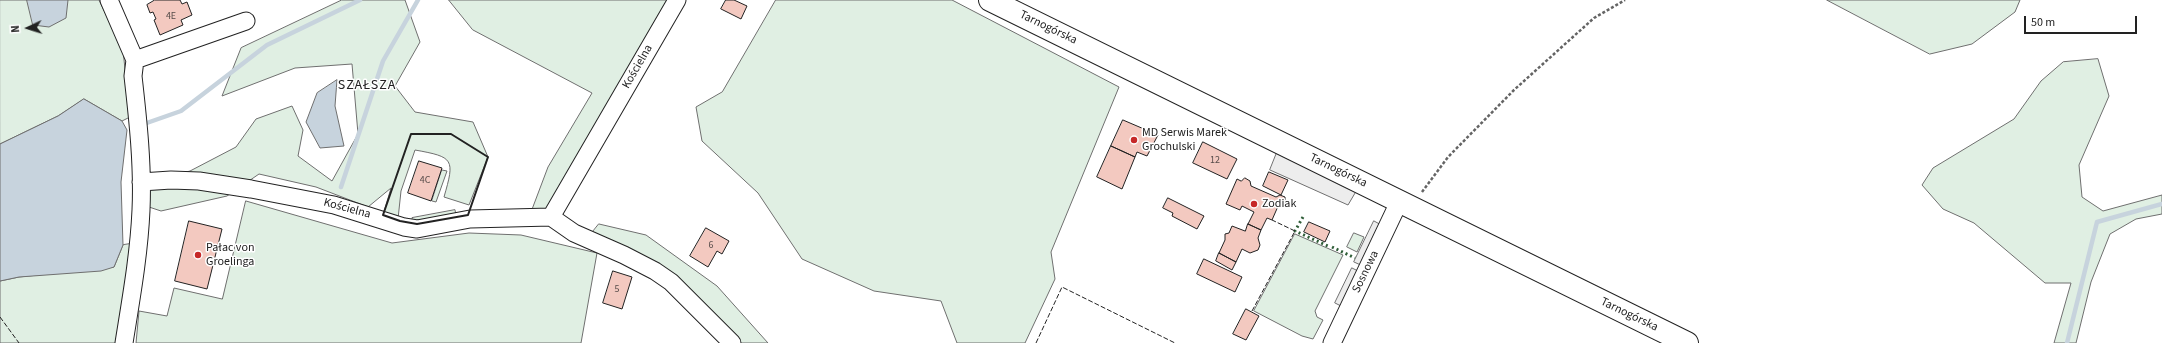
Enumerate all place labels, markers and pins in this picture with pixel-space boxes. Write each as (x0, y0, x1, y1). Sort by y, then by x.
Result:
place label: MD Serwis Marek Grochulski (1142, 126, 1227, 154)
marker: MD Serwis Marek Grochulski (1129, 135, 1139, 145)
place label: Zodiak (1262, 197, 1296, 211)
marker: Zodiak (1249, 199, 1259, 209)
place label: Pałac von Groelinga (206, 241, 254, 269)
marker: Pałac von Groelinga (193, 250, 203, 260)

